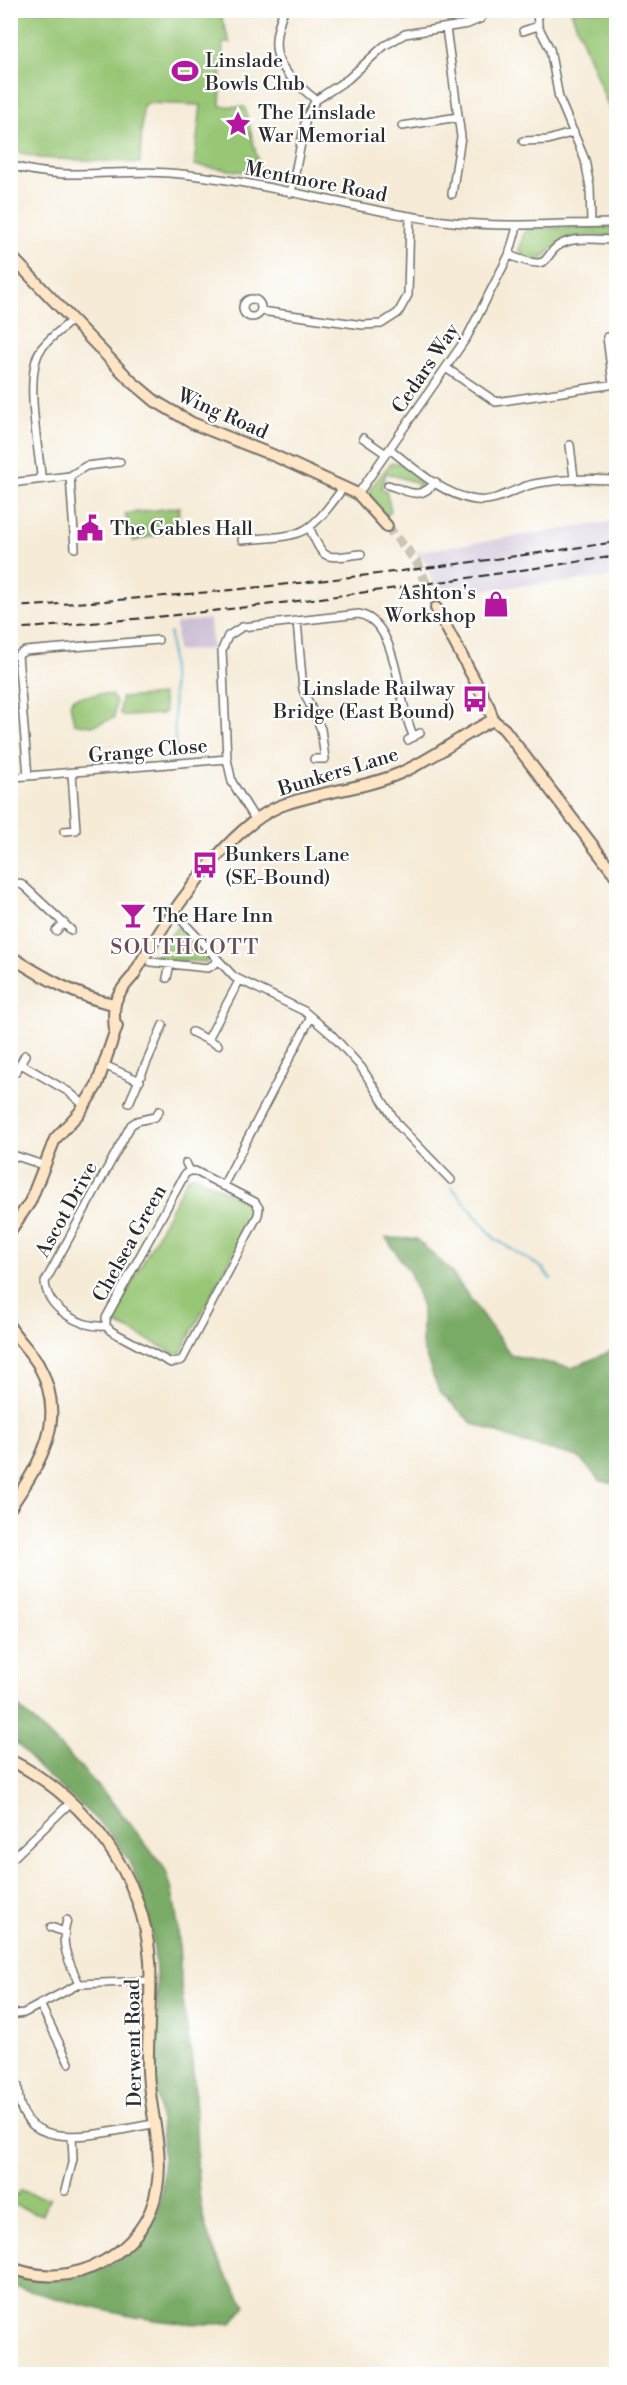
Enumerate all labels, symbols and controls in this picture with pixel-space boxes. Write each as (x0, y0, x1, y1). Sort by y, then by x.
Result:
place label: Linslade Bowls Club (204, 49, 305, 97)
sports icon: Linslade Bowls Club (170, 56, 200, 86)
place label: The Linslade War Memorial (257, 101, 386, 149)
place icon: The Linslade War Memorial (223, 109, 253, 139)
street label: Mentmore Road (242, 156, 390, 209)
street label: Cedars Way (387, 319, 466, 419)
street label: Wing Road (172, 383, 272, 446)
public building icon: The Gables Hall (75, 513, 105, 543)
place label: The Gables Hall (110, 517, 253, 542)
place label: Ashton's Workshop (384, 581, 476, 629)
shop icon: Ashton's Workshop (481, 589, 511, 619)
place label: Linslade Railway Bridge (East Bound) (272, 677, 455, 725)
bus stop icon: Linslade Railway Bridge (East Bound) (460, 684, 490, 714)
street label: Grange Close (88, 734, 209, 769)
street label: Bunkers Lane (274, 742, 402, 803)
place label: Bunkers Lane (SE-Bound) (224, 843, 350, 891)
bus stop icon: Bunkers Lane (SE-Bound) (190, 850, 220, 880)
bar icon: The Hare Inn (118, 900, 148, 930)
place label: The Hare Inn (153, 904, 273, 929)
district label: SOUTHCOTT (110, 935, 260, 961)
street label: Ascot Drive (30, 1157, 104, 1263)
street label: Chelsea Green (88, 1181, 173, 1307)
street label: Derwent Road (121, 1978, 148, 2107)

